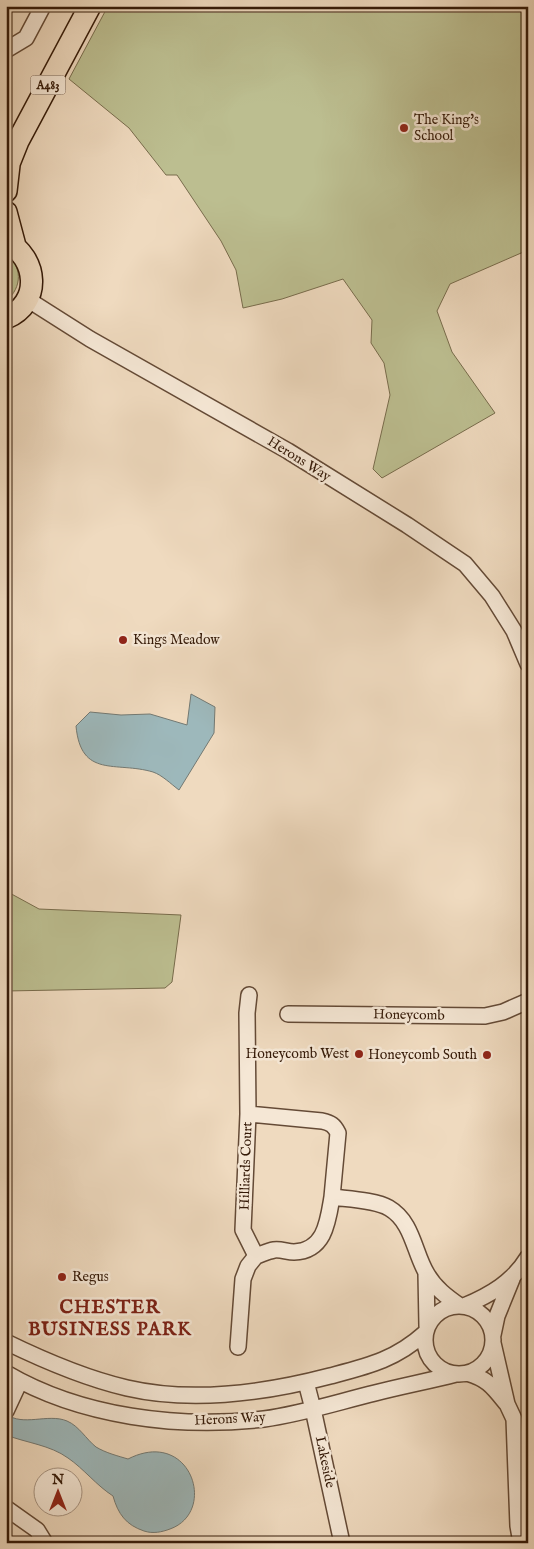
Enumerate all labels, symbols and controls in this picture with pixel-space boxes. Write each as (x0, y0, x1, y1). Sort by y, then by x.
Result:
road number: A483 (30, 76, 66, 94)
place label: The King's School (414, 111, 479, 145)
marker: The King's School (398, 122, 410, 134)
street label: Herons Way (264, 432, 334, 486)
place label: Kings Meadow (133, 631, 220, 649)
marker: Kings Meadow (117, 634, 129, 646)
street label: Honeycomb (373, 1005, 445, 1025)
place label: Honeycomb West (245, 1045, 349, 1063)
place label: Honeycomb South (368, 1046, 478, 1064)
marker: Honeycomb West (353, 1048, 365, 1060)
marker: Honeycomb South (481, 1049, 493, 1061)
street label: Hilliards Court (235, 1121, 257, 1211)
place label: Regus (72, 1268, 109, 1286)
marker: Regus (56, 1271, 68, 1283)
district label: CHESTER BUSINESS PARK (28, 1296, 192, 1342)
street label: Herons Way (194, 1408, 266, 1430)
street label: Lakeside (311, 1435, 339, 1490)
north arrow (32, 1466, 82, 1516)
text: N (51, 1471, 64, 1489)

